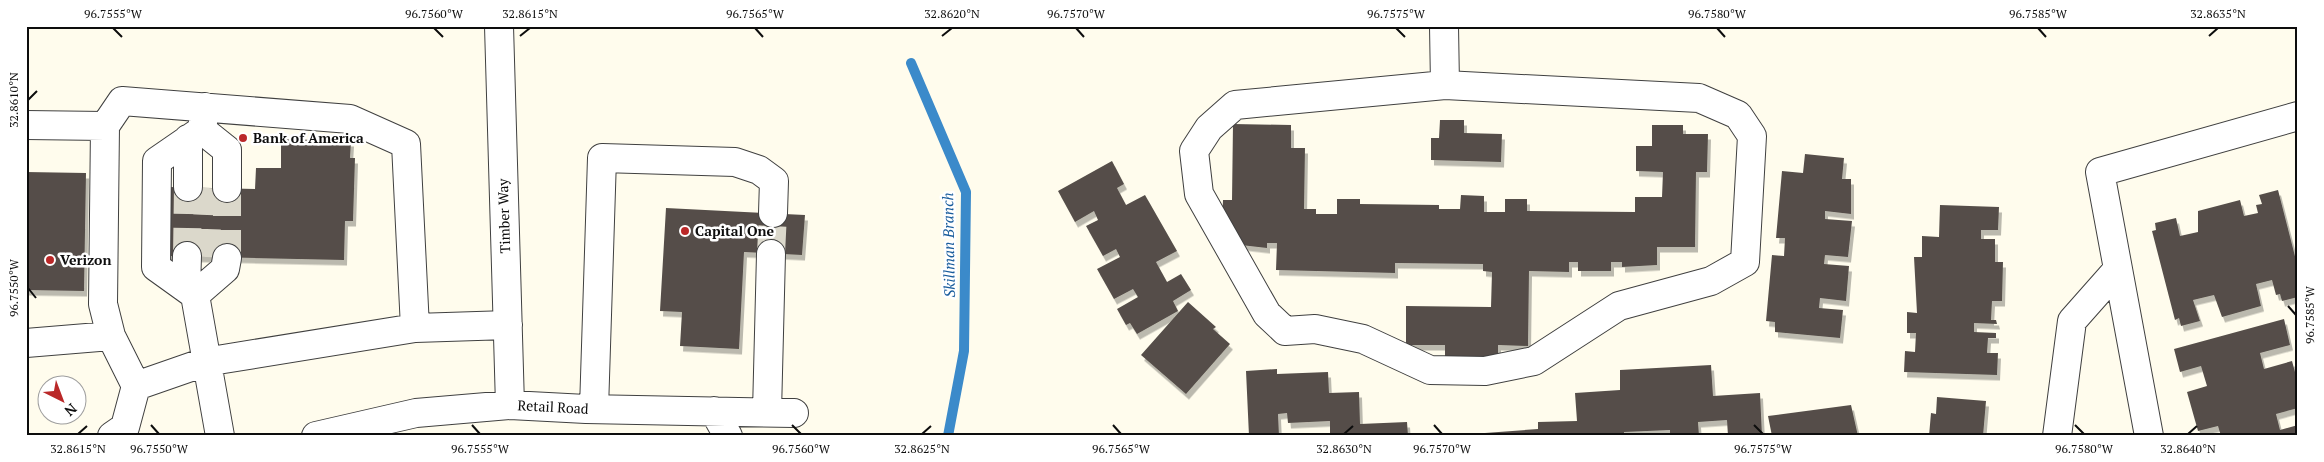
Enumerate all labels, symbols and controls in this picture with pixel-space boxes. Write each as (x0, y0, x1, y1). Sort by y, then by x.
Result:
text: 96.7555°W (84, 6, 143, 21)
text: 96.7560°W (405, 6, 464, 21)
text: 32.8615°N (502, 6, 558, 21)
text: 96.7565°W (726, 6, 785, 21)
text: 32.8620°N (924, 6, 980, 21)
text: 96.7570°W (1047, 6, 1106, 21)
text: 96.7575°W (1367, 6, 1426, 21)
text: 96.7580°W (1688, 6, 1747, 21)
text: 96.7585°W (2009, 6, 2068, 21)
text: 32.8635°N (2190, 6, 2246, 21)
text: 32.8610°N (6, 72, 21, 128)
place label: Bank of America (253, 128, 364, 147)
marker: Bank of America (237, 132, 249, 144)
street label: Timber Way (493, 177, 514, 254)
water label: Skillman Branch (937, 192, 959, 298)
place label: Capital One (695, 221, 774, 240)
marker: Capital One (679, 225, 691, 237)
place label: Verizon (60, 250, 111, 269)
marker: Verizon (44, 254, 56, 266)
text: 96.7550°W (6, 258, 21, 317)
text: 96.7585°W (2302, 285, 2317, 344)
north arrow (38, 374, 88, 424)
street label: Retail Road (517, 395, 589, 418)
text: N (60, 399, 81, 421)
text: 32.8615°N (50, 441, 106, 456)
text: 96.7550°W (130, 441, 189, 456)
text: 96.7555°W (451, 441, 510, 456)
text: 96.7560°W (772, 441, 831, 456)
text: 32.8625°N (894, 441, 950, 456)
text: 96.7565°W (1092, 441, 1151, 456)
text: 32.8630°N (1316, 441, 1372, 456)
text: 96.7570°W (1413, 441, 1472, 456)
text: 96.7575°W (1734, 441, 1793, 456)
text: 96.7580°W (2055, 441, 2114, 456)
text: 32.8640°N (2160, 441, 2216, 456)

